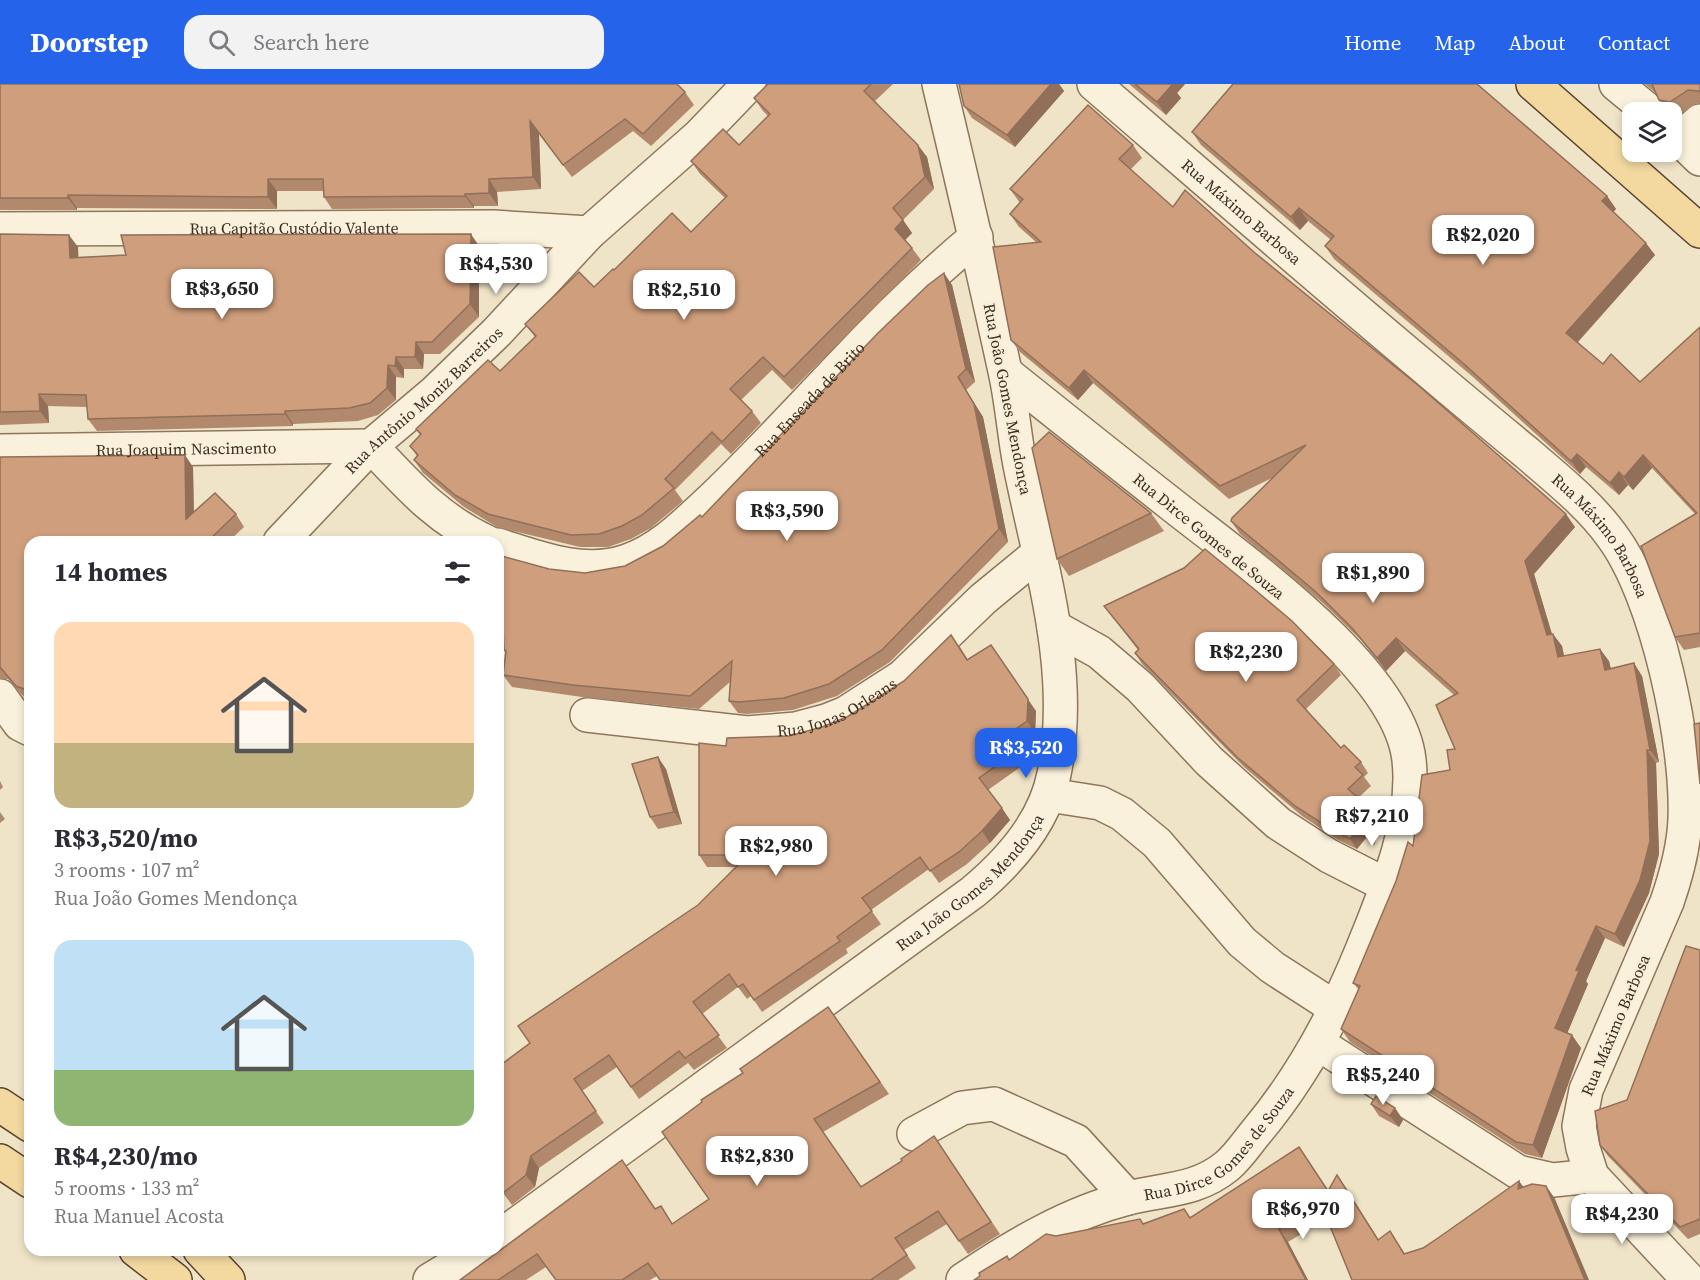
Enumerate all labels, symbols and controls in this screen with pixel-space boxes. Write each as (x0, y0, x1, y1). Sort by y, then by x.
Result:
search box (184, 15, 604, 69)
text: Doorstep (30, 23, 148, 61)
icon: search (205, 26, 238, 59)
text: Search here (253, 27, 369, 57)
text: Home (1344, 28, 1402, 57)
text: Map (1435, 28, 1476, 57)
text: About (1509, 28, 1565, 57)
text: Contact (1598, 28, 1670, 57)
map controls (1622, 102, 1682, 162)
button: layers (1622, 102, 1682, 162)
street label: Rua Máximo Barbosa (1177, 154, 1307, 270)
pin: R$2,020 (1428, 215, 1538, 266)
street label: Rua Capitão Custódio Valente (189, 216, 399, 239)
text: R$2,020 (1446, 220, 1520, 248)
pin: R$4,530 (441, 244, 551, 295)
text: R$4,530 (459, 249, 533, 277)
pin: R$3,650 (167, 269, 277, 320)
pin: R$2,510 (629, 270, 739, 321)
text: R$3,650 (185, 274, 259, 302)
text: R$2,510 (647, 275, 721, 303)
street label: Rua João Gomes Mendonça (979, 301, 1038, 498)
street label: Rua Antônio Moniz Barreiros (339, 322, 508, 478)
street label: Rua Enseada de Brito (749, 337, 870, 462)
street label: Rua Joaquim Nascimento (95, 436, 277, 461)
street label: Rua Dirce Gomes de Souza (1128, 468, 1290, 605)
street label: Rua Máximo Barbosa (1547, 468, 1654, 602)
pin: R$3,590 (732, 491, 842, 542)
text: R$3,590 (750, 496, 824, 524)
pin: R$1,890 (1318, 553, 1428, 604)
text: 14 homes (54, 554, 167, 590)
icon: filters (441, 556, 474, 589)
text: R$1,890 (1336, 558, 1410, 586)
pin: R$2,230 (1191, 632, 1301, 683)
text: R$2,230 (1209, 637, 1283, 665)
icon: home (210, 661, 318, 769)
street label: Rua Jonas Orleans (776, 672, 901, 742)
pin: R$3,520 (971, 728, 1081, 779)
text: R$3,520 (989, 733, 1063, 761)
pin: R$7,210 (1317, 796, 1427, 847)
text: R$7,210 (1335, 801, 1409, 829)
street label: Rua João Gomes Mendonça (891, 809, 1049, 956)
text: R$3,520/mo (54, 820, 198, 856)
pin: R$2,980 (721, 826, 831, 877)
text: R$2,980 (739, 831, 813, 859)
text: 3 rooms · 107 m² (54, 856, 200, 884)
text: Rua João Gomes Mendonça (54, 884, 298, 912)
street label: Rua Máximo Barbosa (1575, 950, 1655, 1099)
icon: home (210, 979, 318, 1087)
pin: R$5,240 (1328, 1055, 1438, 1106)
text: R$5,240 (1346, 1060, 1420, 1088)
street label: Rua Dirce Gomes de Souza (1142, 1081, 1299, 1205)
pin: R$2,830 (702, 1136, 812, 1187)
text: R$4,230/mo (54, 1138, 198, 1174)
text: R$2,830 (720, 1141, 794, 1169)
text: 5 rooms · 133 m² (54, 1174, 200, 1202)
pin: R$6,970 (1248, 1189, 1358, 1240)
text: R$6,970 (1266, 1194, 1340, 1222)
pin: R$4,230 (1567, 1194, 1677, 1245)
text: R$4,230 (1585, 1199, 1659, 1227)
text: Rua Manuel Acosta (54, 1202, 224, 1230)

